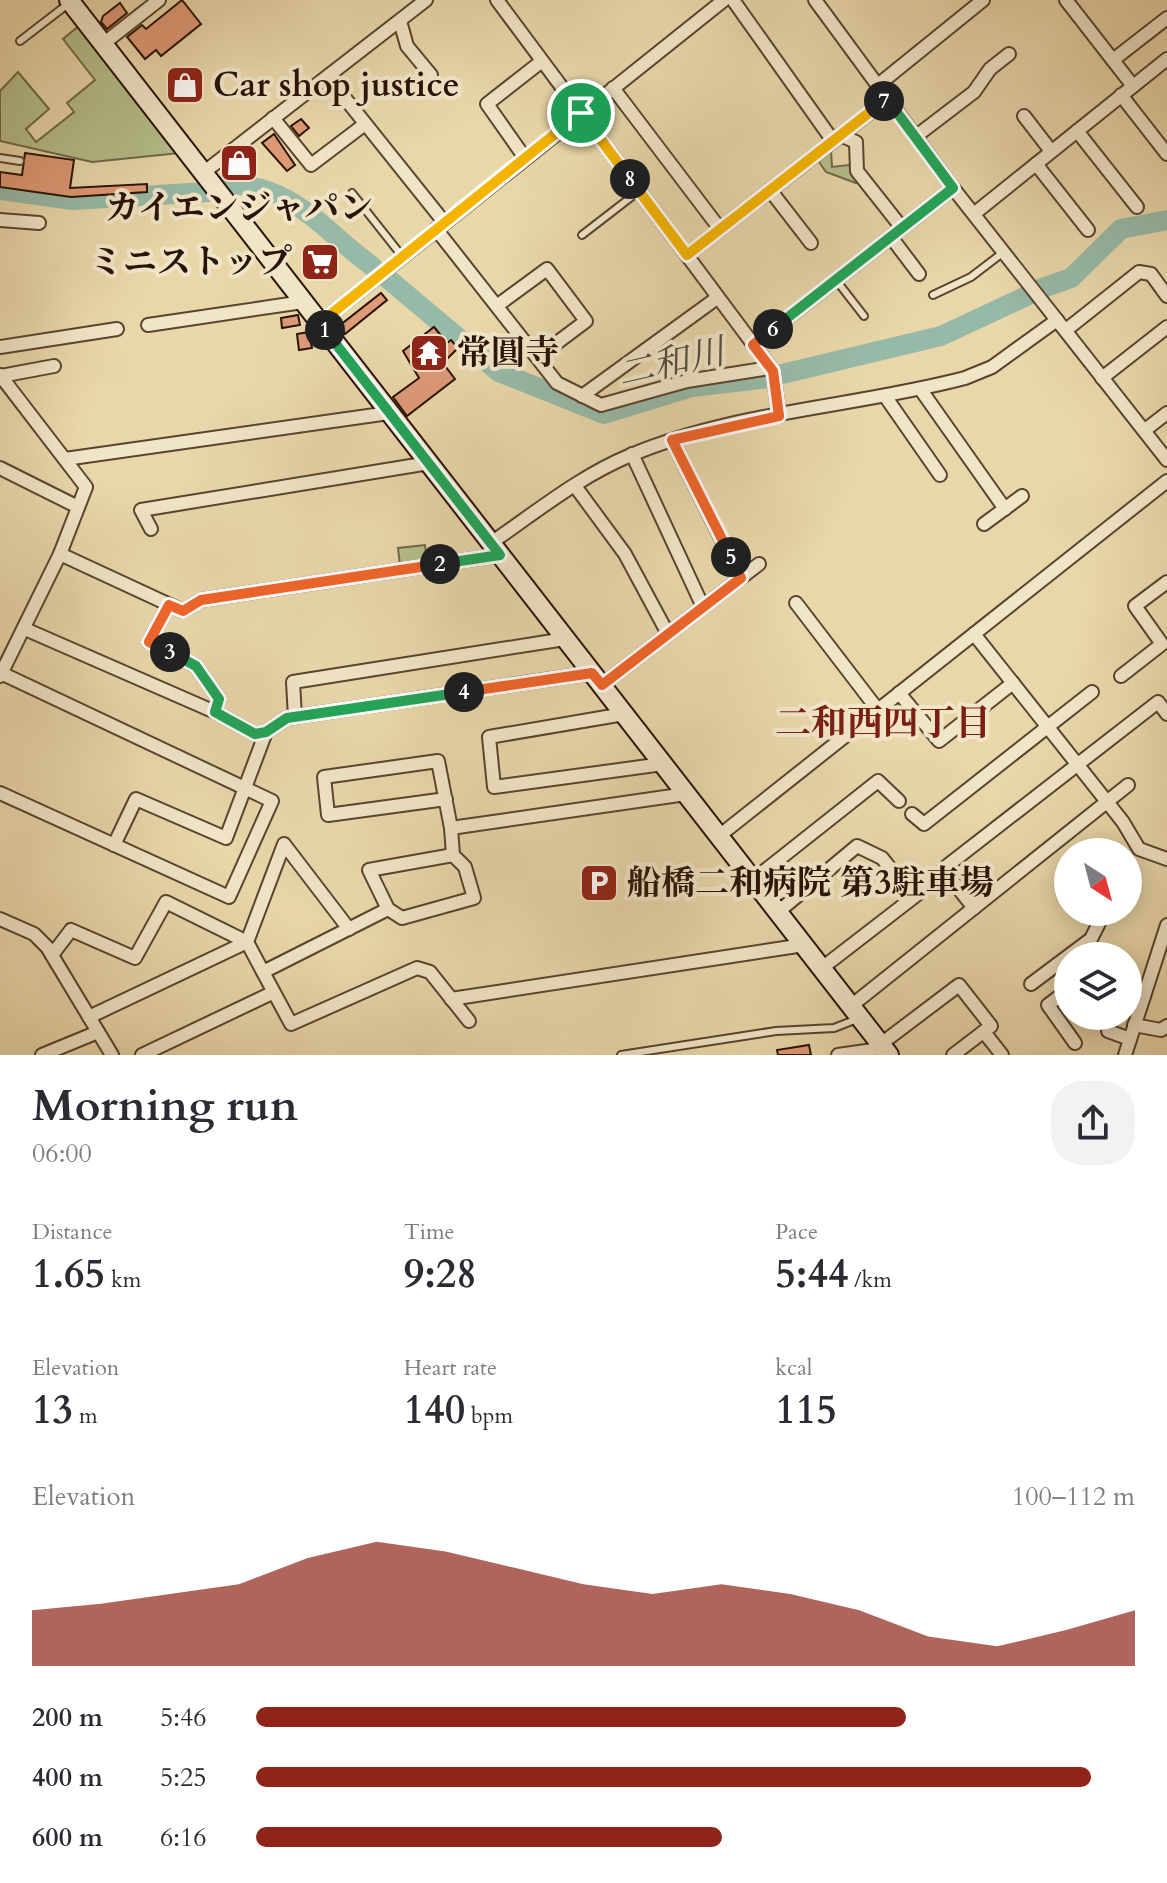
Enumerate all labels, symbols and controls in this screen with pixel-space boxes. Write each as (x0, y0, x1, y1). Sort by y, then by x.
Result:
place label: Car shop justice (213, 62, 460, 108)
shop icon: Car shop justice (164, 64, 206, 106)
pin (547, 79, 615, 147)
pin: 7 (864, 81, 904, 121)
text: 7 (878, 86, 890, 116)
icon: arrive (559, 91, 603, 135)
shop icon: カイエンジャパン (218, 142, 260, 184)
pin: 8 (610, 159, 650, 199)
text: 8 (624, 164, 636, 194)
place label: カイエンジャパン (105, 185, 373, 231)
place label: ミニストップ (89, 239, 292, 285)
supermarket icon: ミニストップ (299, 241, 341, 283)
pin: 6 (753, 309, 793, 349)
pin: 1 (305, 310, 345, 350)
text: 6 (767, 314, 779, 344)
text: 1 (319, 315, 331, 345)
water label: 二和川 (613, 326, 733, 399)
place label: 常圓寺 (457, 330, 559, 376)
temple icon: 常圓寺 (408, 332, 450, 374)
pin: 5 (711, 537, 751, 577)
text: 5 (725, 542, 737, 572)
pin: 2 (420, 544, 460, 584)
text: 2 (434, 549, 446, 579)
pin: 3 (150, 632, 190, 672)
text: 3 (164, 637, 176, 667)
pin: 4 (444, 672, 484, 712)
text: 4 (458, 677, 470, 707)
district label: 二和西四丁目 (775, 699, 991, 748)
north arrow (1054, 838, 1142, 926)
map controls (1054, 838, 1142, 1030)
place label: 船橋二和病院 第3駐車場 (627, 860, 994, 906)
parking icon: 船橋二和病院 第3駐車場 (578, 862, 620, 904)
button: layers (1054, 942, 1142, 1030)
text: Morning run (32, 1076, 298, 1136)
button: share (1051, 1081, 1135, 1165)
text: 06:00 (32, 1136, 92, 1171)
text: Distance (32, 1217, 112, 1247)
text: Time (404, 1217, 455, 1247)
text: Pace (775, 1217, 818, 1247)
text: 1.65 (32, 1247, 105, 1302)
text: 9:28 (404, 1247, 477, 1302)
text: 5:44 (775, 1247, 848, 1302)
text: km (105, 1265, 141, 1295)
text: /km (848, 1265, 892, 1295)
text: Elevation (32, 1353, 119, 1383)
text: Heart rate (404, 1353, 497, 1383)
text: kcal (775, 1353, 812, 1383)
text: 13 (32, 1383, 73, 1438)
text: 140 (404, 1383, 465, 1438)
text: 115 (775, 1383, 837, 1438)
text: m (73, 1401, 98, 1431)
text: bpm (465, 1401, 513, 1431)
text: Elevation (32, 1479, 135, 1514)
text: 100–112 m (1012, 1479, 1135, 1514)
text: 200 m (32, 1700, 103, 1735)
text: 5:46 (160, 1700, 207, 1735)
text: 400 m (32, 1760, 103, 1795)
text: 5:25 (160, 1760, 207, 1795)
text: 600 m (32, 1820, 103, 1855)
text: 6:16 (160, 1820, 207, 1855)

